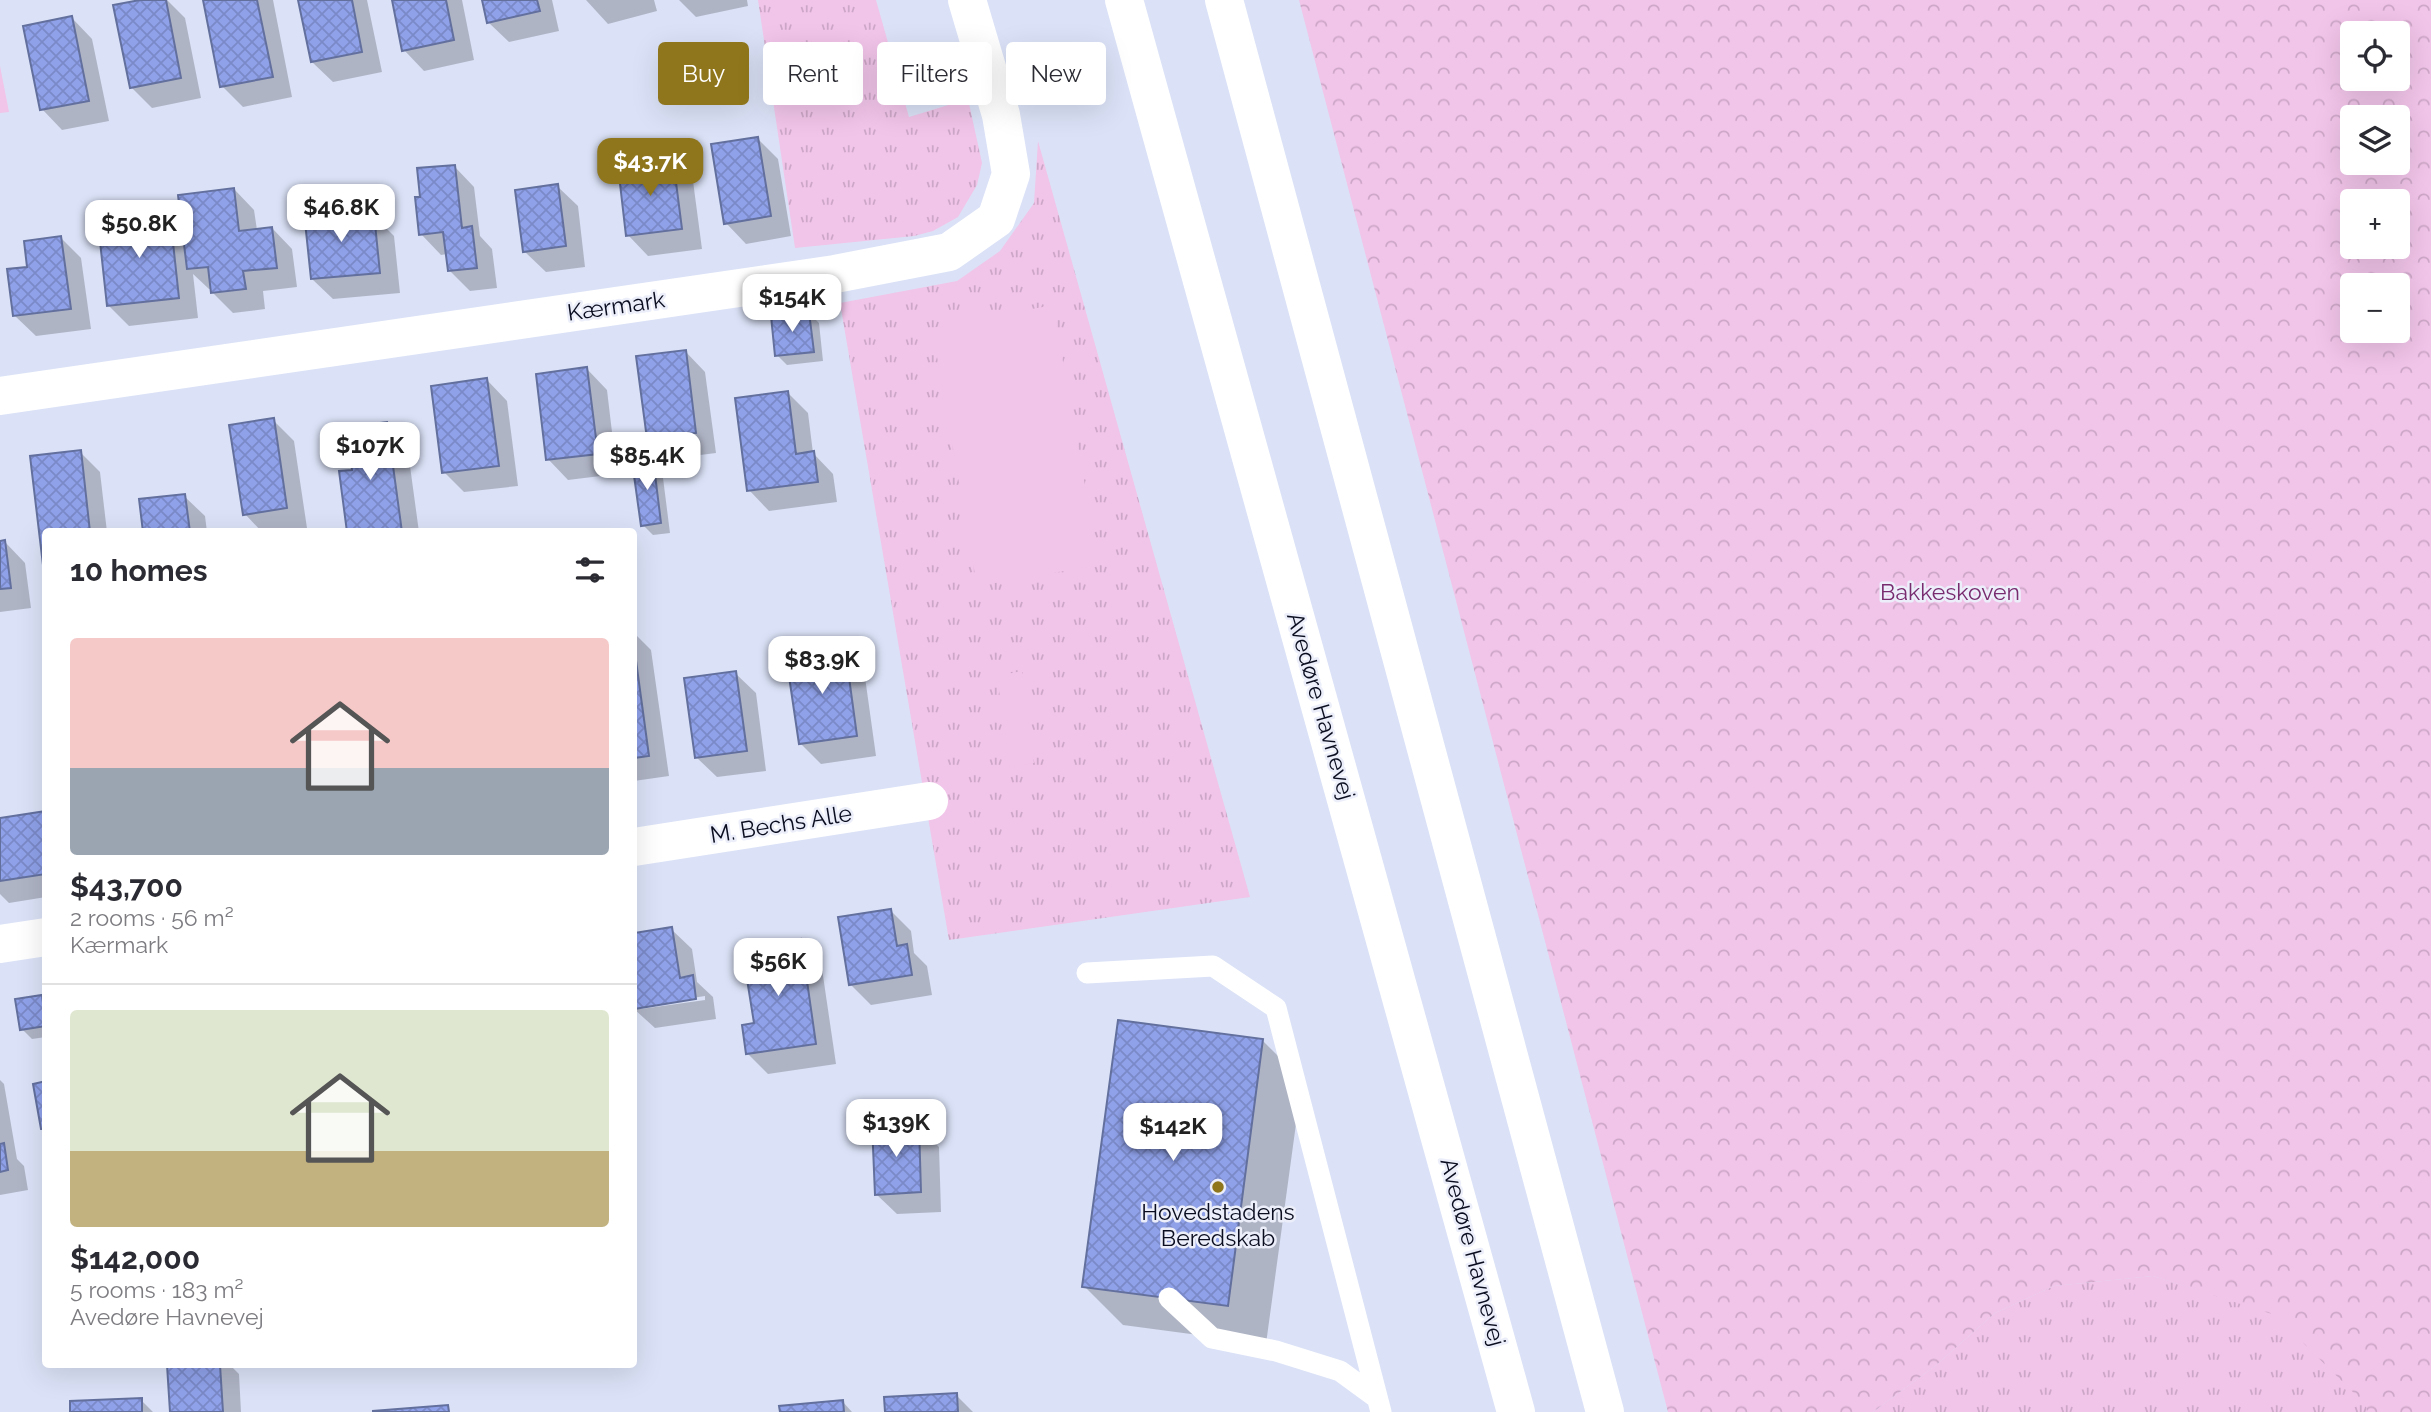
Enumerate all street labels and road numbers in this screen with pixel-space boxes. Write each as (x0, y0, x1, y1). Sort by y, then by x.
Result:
street label: Kærmark (565, 285, 666, 326)
street label: Avedøre Havnevej (1282, 609, 1361, 803)
street label: M. Bechs Alle (708, 799, 854, 848)
street label: Avedøre Havnevej (1435, 1155, 1512, 1349)

